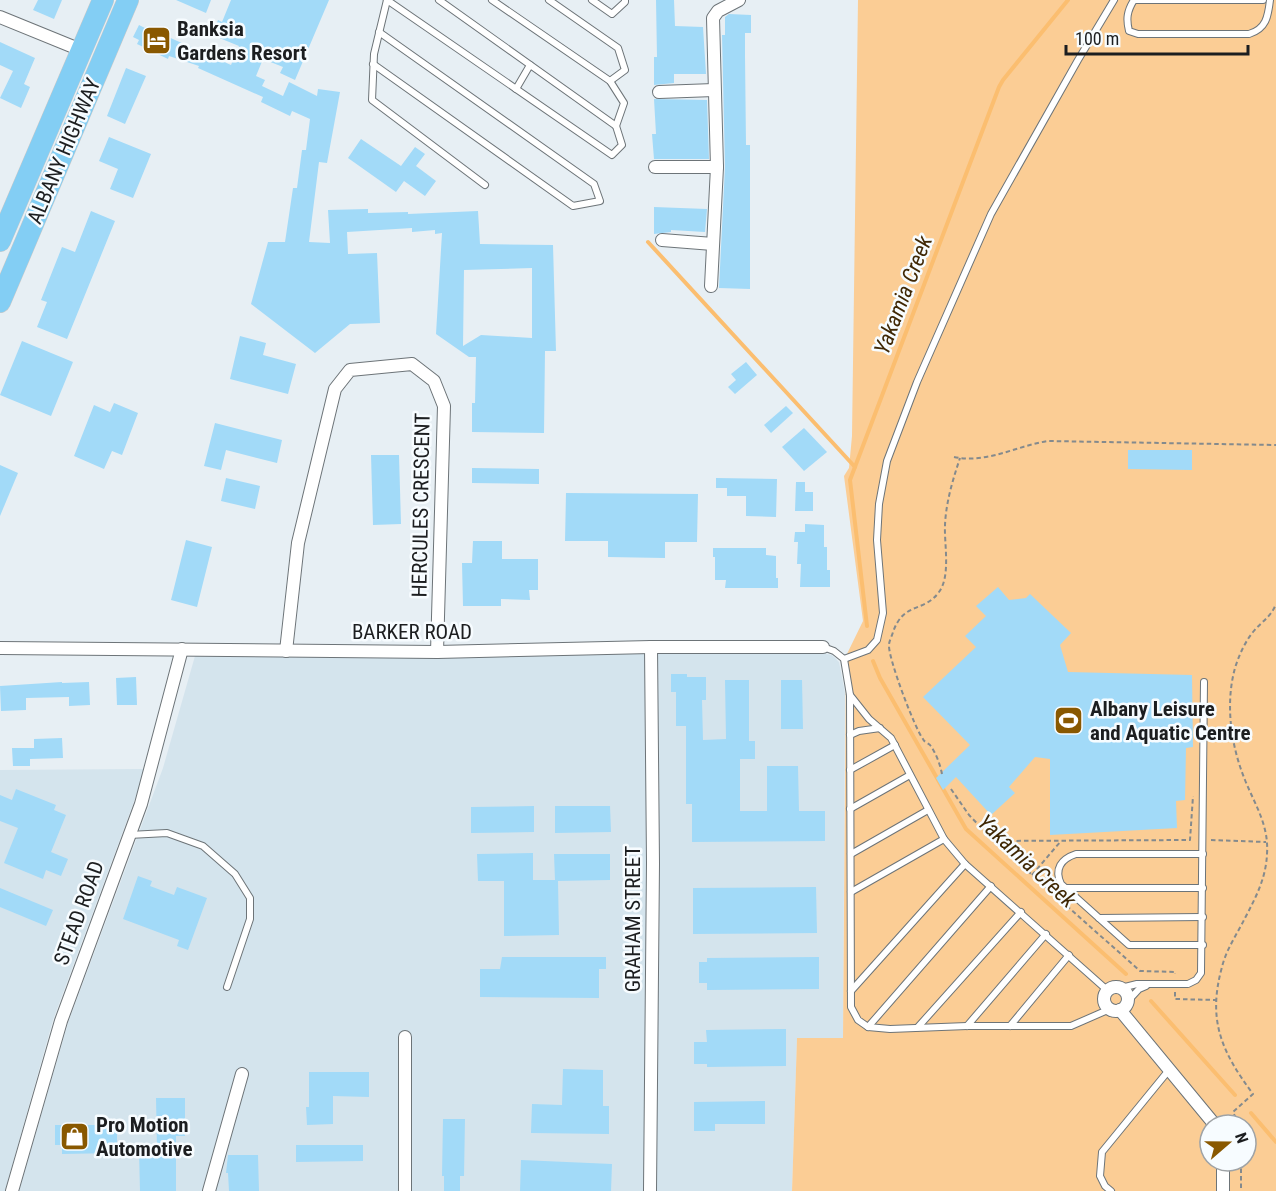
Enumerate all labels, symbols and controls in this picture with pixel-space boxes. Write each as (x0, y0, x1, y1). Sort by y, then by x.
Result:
place label: Banksia Gardens Resort (177, 17, 307, 65)
scale bar (1066, 18, 1248, 56)
hotel icon: Banksia Gardens Resort (140, 25, 172, 57)
text: 100 m (1075, 28, 1119, 49)
street label: ALBANY HIGHWAY (23, 75, 105, 227)
water label: Yakamia Creek (869, 232, 937, 358)
street label: HERCULES CRESCENT (407, 412, 435, 598)
street label: BARKER ROAD (352, 620, 472, 644)
place label: Albany Leisure and Aquatic Centre (1090, 697, 1251, 745)
sports icon: Albany Leisure and Aquatic Centre (1053, 705, 1085, 737)
water label: Yakamia Creek (973, 809, 1081, 913)
street label: GRAHAM STREET (621, 846, 645, 992)
street label: STEAD ROAD (49, 858, 109, 968)
place label: Pro Motion Automotive (96, 1113, 192, 1161)
north arrow (1198, 1113, 1258, 1173)
shop icon: Pro Motion Automotive (59, 1121, 91, 1153)
text: N (1231, 1130, 1252, 1146)

